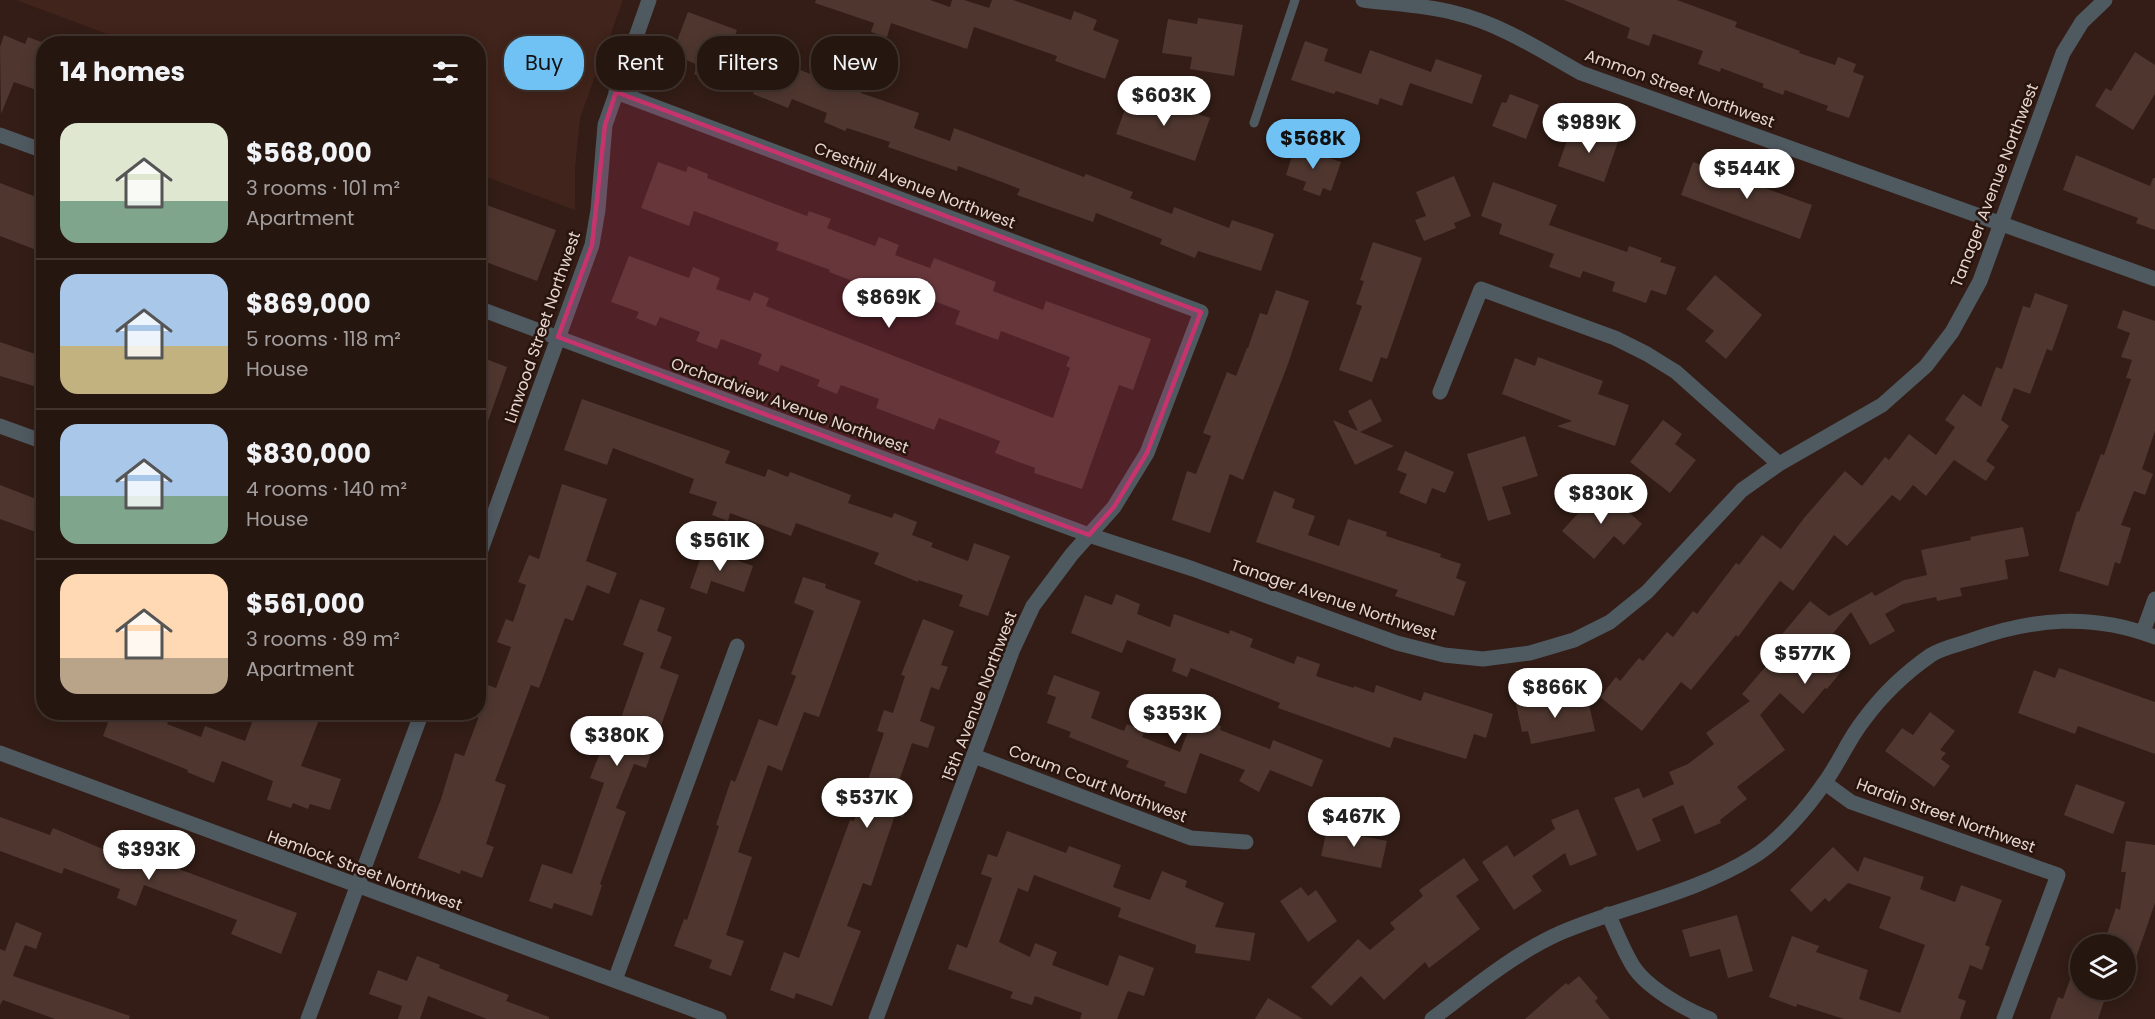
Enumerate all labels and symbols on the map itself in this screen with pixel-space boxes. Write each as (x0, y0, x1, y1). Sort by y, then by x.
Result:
street label: Ammon Street Northwest (1582, 43, 1778, 134)
pin: $603K (1122, 76, 1206, 127)
street label: Tanager Avenue Northwest (1945, 80, 2044, 290)
pin: $989K (1547, 103, 1631, 154)
pin: $568K (1271, 119, 1355, 170)
street label: Cresthill Avenue Northwest (811, 136, 1019, 235)
pin: $544K (1705, 149, 1789, 200)
street label: Linwood Street Northwest (499, 228, 586, 426)
pin: $869K (847, 278, 931, 329)
street label: Orchardview Avenue Northwest (668, 352, 912, 459)
pin: $830K (1559, 474, 1643, 525)
pin: $561K (678, 521, 762, 572)
street label: Tanager Avenue Northwest (1228, 553, 1440, 646)
street label: 15th Avenue Northwest (936, 608, 1023, 785)
pin: $577K (1763, 634, 1847, 685)
pin: $866K (1513, 668, 1597, 719)
pin: $353K (1133, 694, 1217, 745)
pin: $380K (575, 716, 659, 767)
street label: Corum Court Northwest (1005, 739, 1190, 828)
street label: Hardin Street Northwest (1853, 772, 2039, 859)
pin: $537K (825, 778, 909, 829)
pin: $467K (1312, 797, 1396, 848)
street label: Hemlock Street Northwest (264, 824, 466, 917)
pin: $393K (107, 830, 191, 881)

